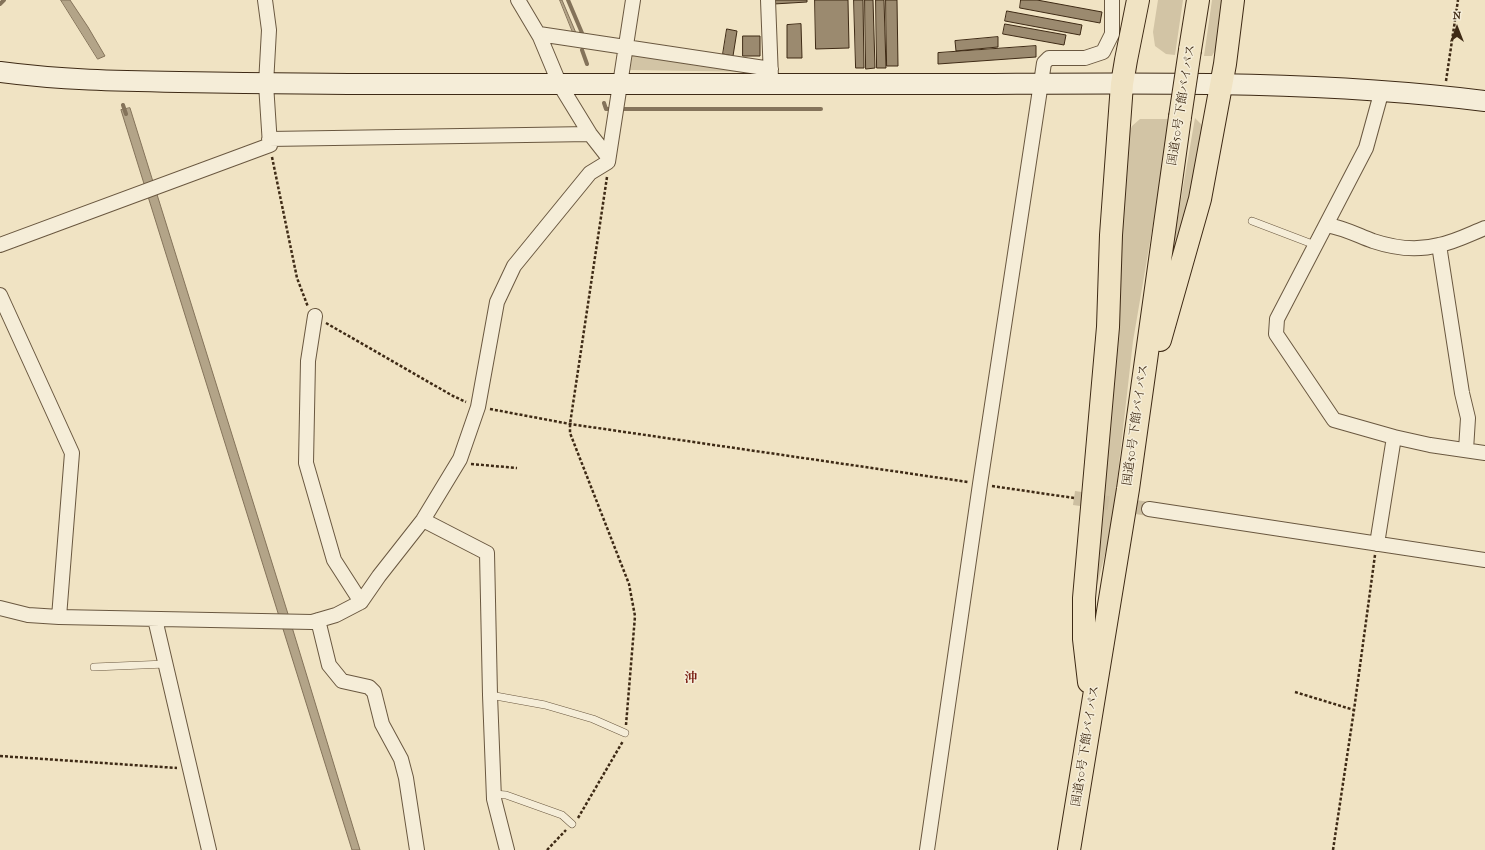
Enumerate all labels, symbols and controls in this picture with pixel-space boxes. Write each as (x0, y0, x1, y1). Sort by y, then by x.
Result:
north arrow (1437, 8, 1477, 48)
text: N (1453, 9, 1461, 22)
street label: 国道50号 下館バイパス (1165, 43, 1199, 167)
street label: 国道50号 下館バイパス (1120, 363, 1152, 487)
district label: 沖 (685, 671, 697, 687)
street label: 国道50号 下館バイパス (1069, 684, 1103, 808)

